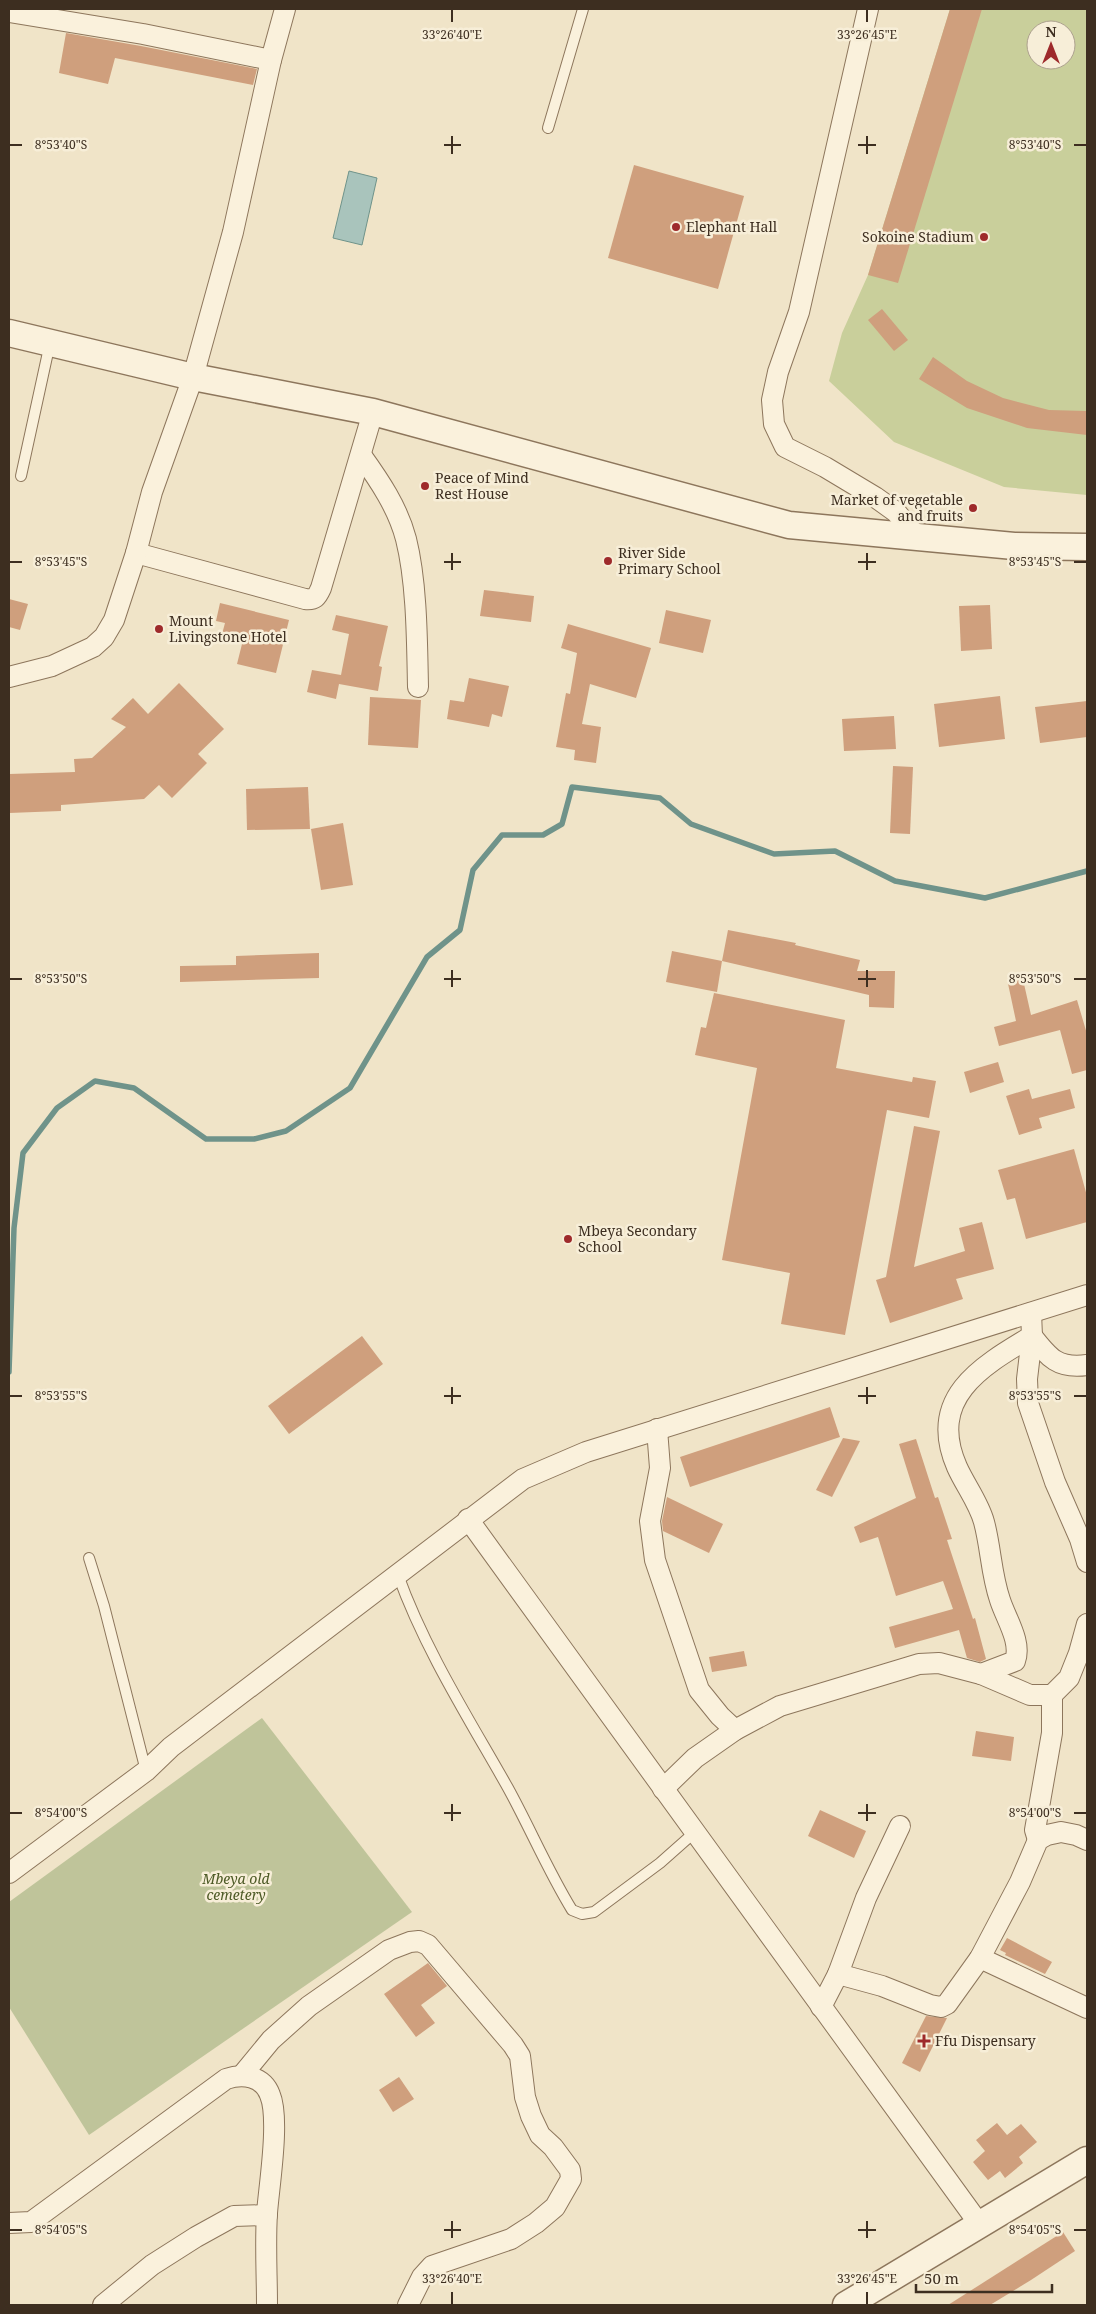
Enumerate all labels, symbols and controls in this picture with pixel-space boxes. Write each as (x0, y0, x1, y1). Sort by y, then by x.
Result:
north arrow (1026, 20, 1076, 70)
text: N (1045, 22, 1057, 41)
text: 33°26'40"E (422, 26, 482, 43)
text: 33°26'45"E (837, 26, 897, 43)
text: 8°53'40"S (35, 136, 87, 153)
text: 8°53'40"S (1009, 136, 1061, 153)
place label: Elephant Hall (686, 217, 778, 236)
marker: Elephant Hall (670, 221, 682, 233)
place label: Sokoine Stadium (862, 227, 974, 246)
marker: Sokoine Stadium (978, 231, 990, 243)
place label: Peace of Mind Rest House (435, 468, 529, 503)
marker: Peace of Mind Rest House (419, 480, 431, 492)
place label: Market of vegetable and fruits (831, 490, 963, 525)
marker: Market of vegetable and fruits (967, 502, 979, 514)
place label: River Side Primary School (618, 543, 721, 578)
text: 8°53'45"S (35, 553, 87, 570)
text: 8°53'45"S (1009, 553, 1061, 570)
marker: River Side Primary School (602, 555, 614, 567)
place label: Mount Livingstone Hotel (169, 611, 287, 646)
marker: Mount Livingstone Hotel (153, 623, 165, 635)
text: 8°53'50"S (35, 970, 87, 987)
text: 8°53'50"S (1009, 970, 1061, 987)
place label: Mbeya Secondary School (578, 1221, 697, 1256)
marker: Mbeya Secondary School (562, 1233, 574, 1245)
text: 8°53'55"S (35, 1387, 87, 1404)
text: 8°53'55"S (1009, 1387, 1061, 1404)
text: 8°54'00"S (35, 1804, 87, 1821)
text: 8°54'00"S (1009, 1804, 1061, 1821)
park label: Mbeya old cemetery (201, 1869, 271, 1904)
place label: Ffu Dispensary (935, 2031, 1036, 2050)
marker: Ffu Dispensary (917, 2034, 931, 2048)
text: 8°54'05"S (35, 2221, 87, 2238)
text: 8°54'05"S (1009, 2221, 1061, 2238)
scale bar (916, 2262, 1052, 2294)
text: 50 m (924, 2268, 959, 2288)
text: 33°26'40"E (422, 2270, 482, 2287)
text: 33°26'45"E (837, 2270, 897, 2287)

